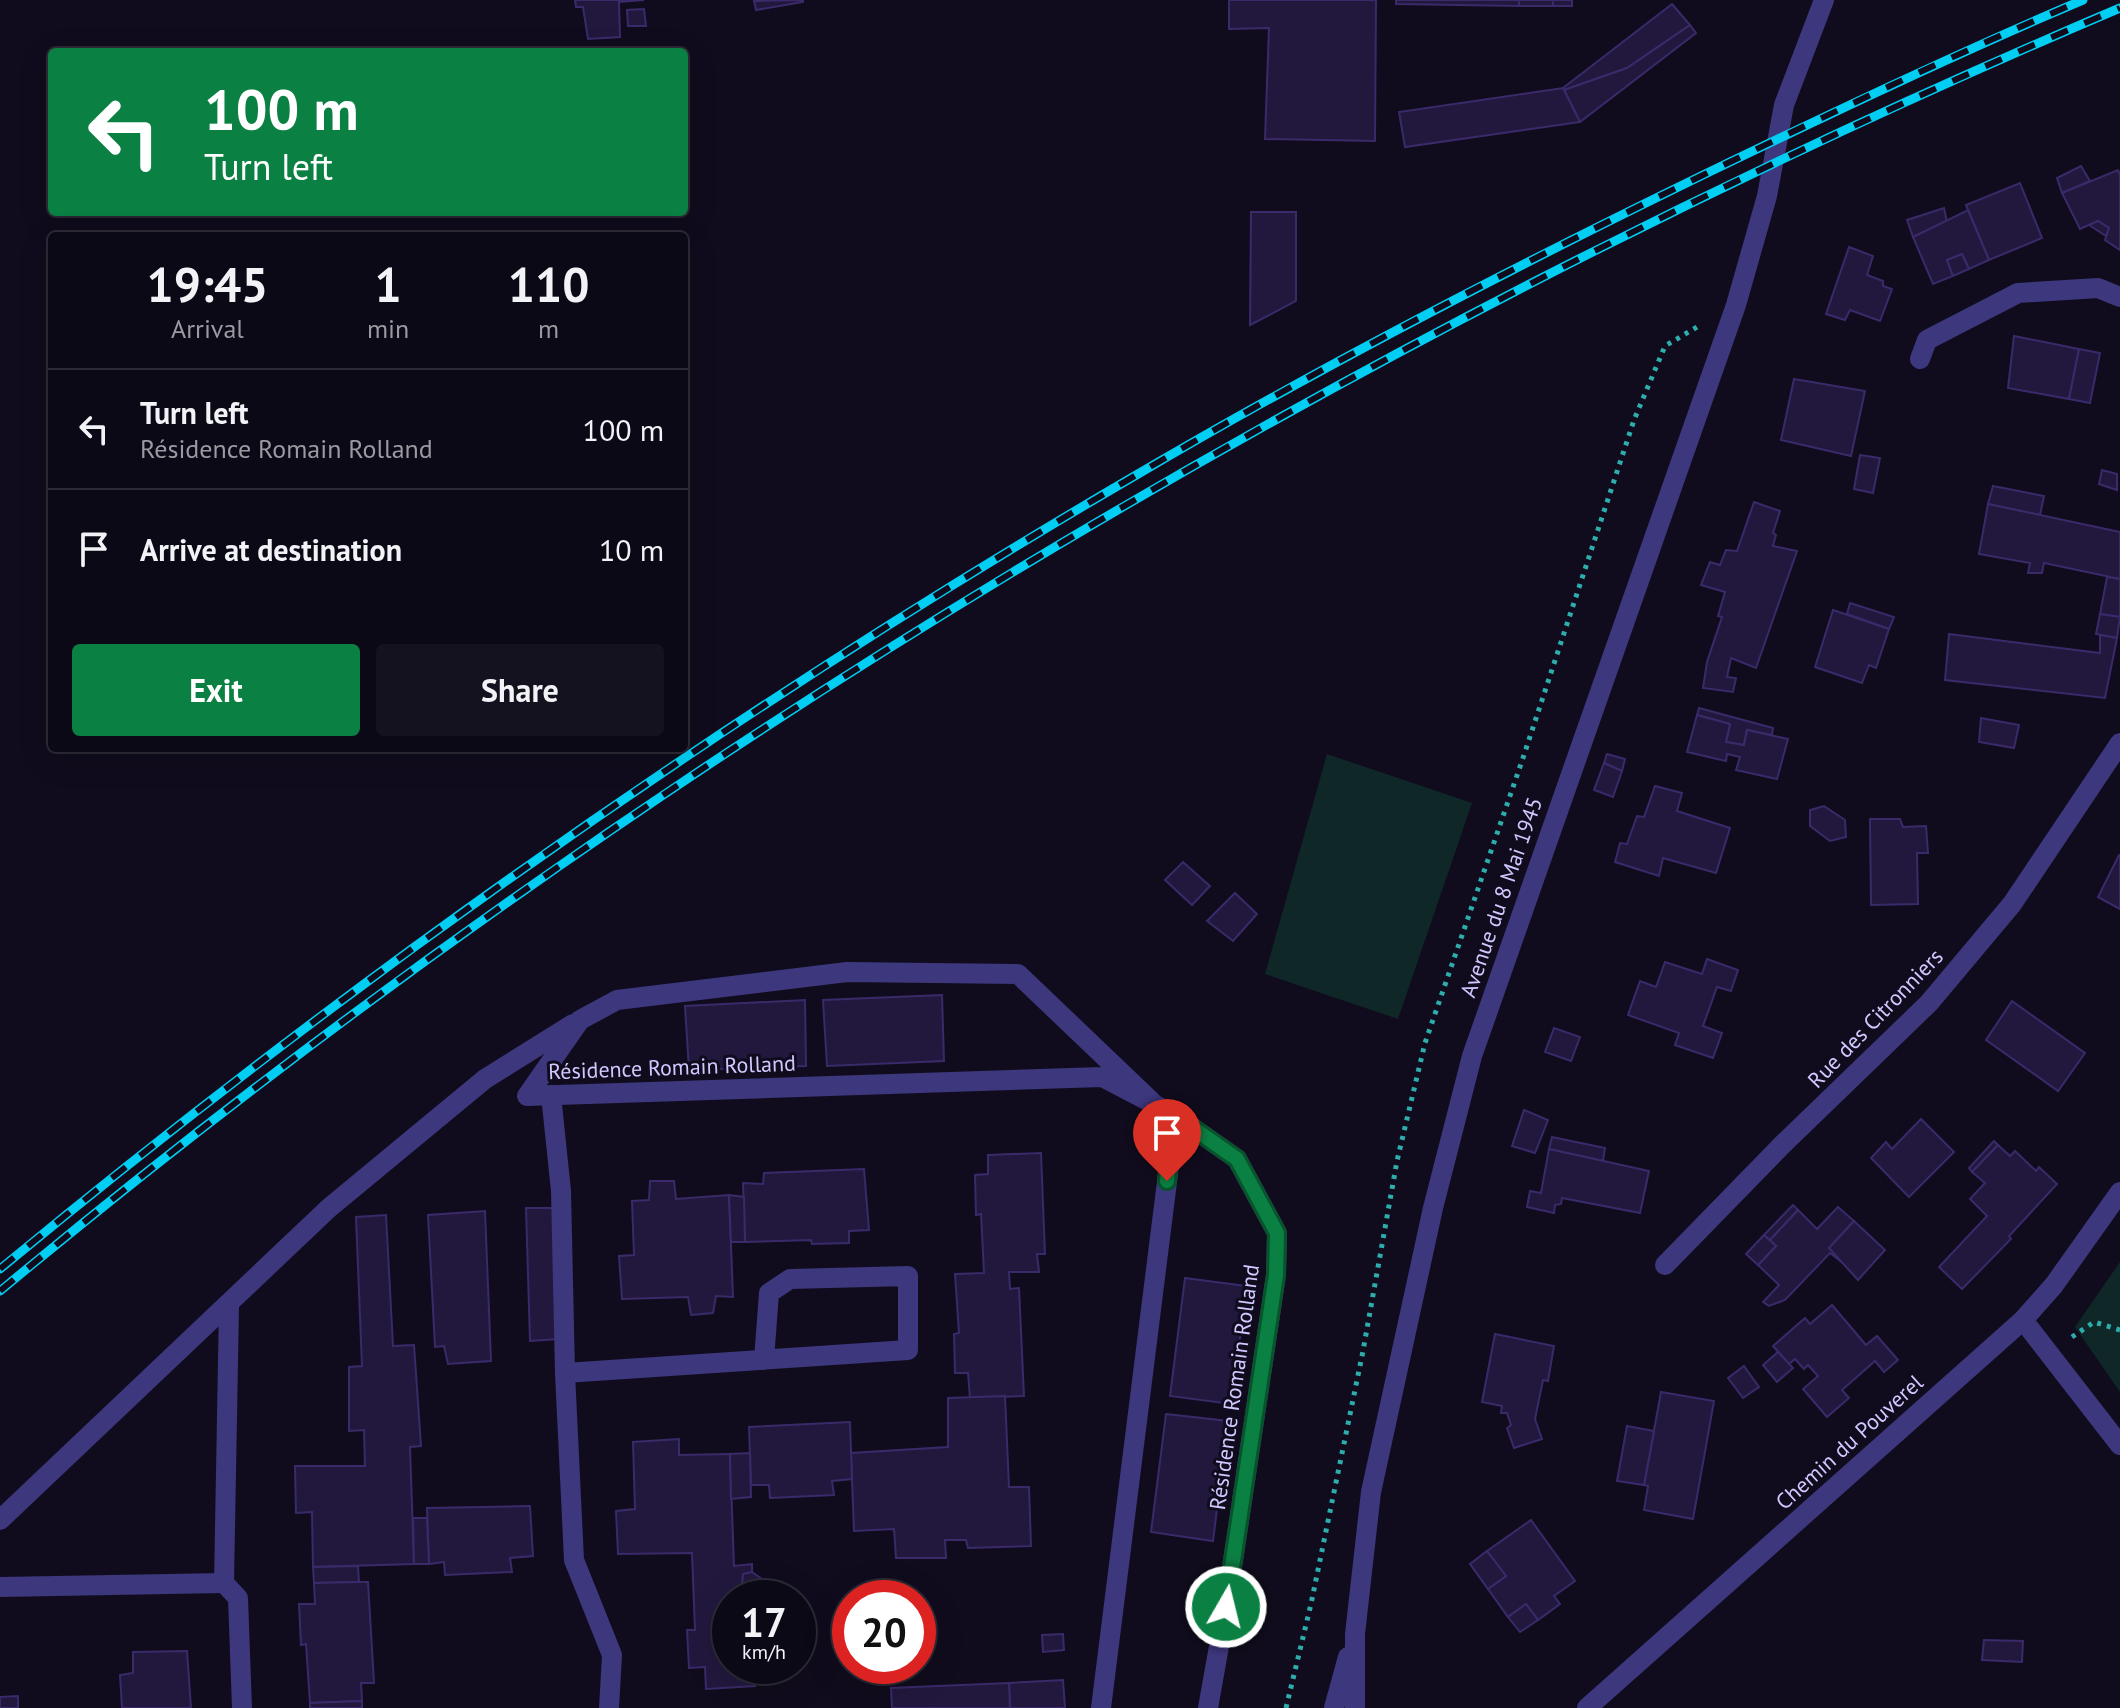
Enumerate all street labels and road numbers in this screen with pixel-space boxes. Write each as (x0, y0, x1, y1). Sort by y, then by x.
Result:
street label: Avenue du 8 Mai 1945 (1454, 793, 1548, 1001)
street label: Rue des Citronniers (1801, 942, 1949, 1094)
street label: Résidence Romain Rolland (548, 1049, 796, 1085)
street label: Résidence Romain Rolland (1203, 1262, 1265, 1512)
street label: Chemin du Pouverel (1769, 1368, 1929, 1516)

